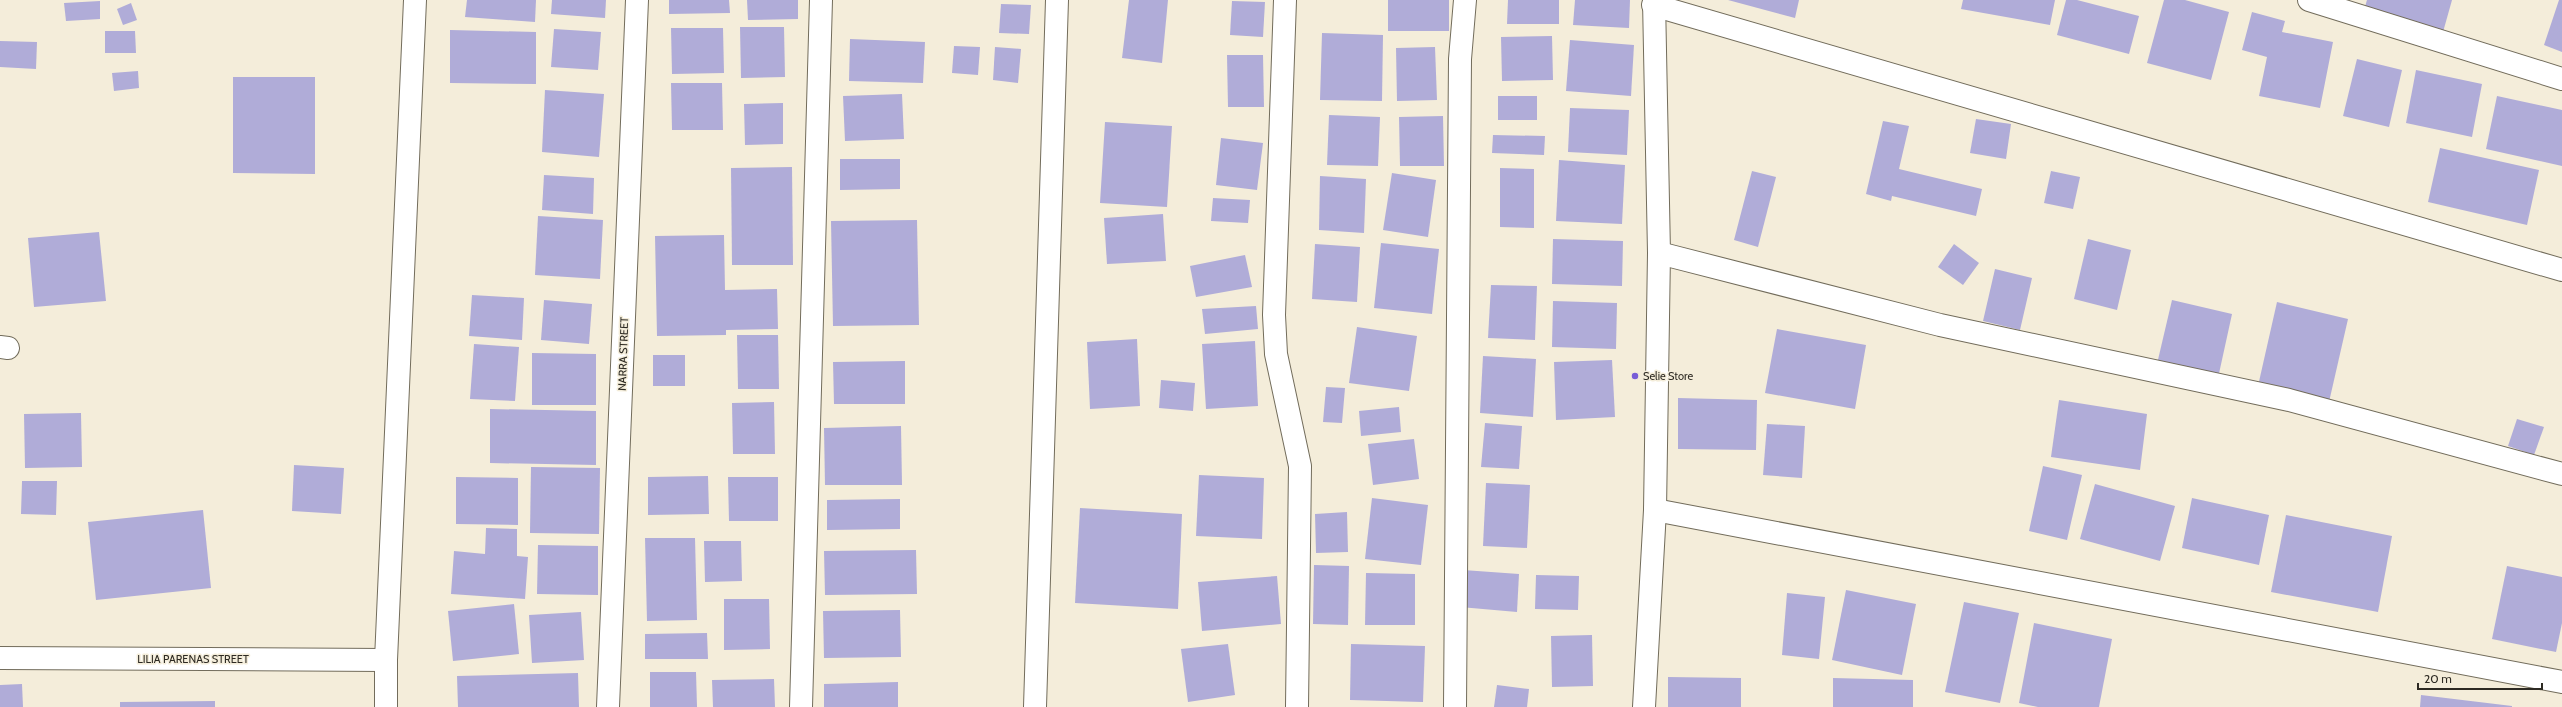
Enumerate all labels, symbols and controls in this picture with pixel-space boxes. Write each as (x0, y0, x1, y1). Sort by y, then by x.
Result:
street label: NARRA STREET (615, 317, 631, 391)
place label: Selie Store (1643, 369, 1693, 383)
marker: Selie Store (1630, 371, 1640, 381)
street label: LILIA PARENAS STREET (137, 652, 249, 666)
scale bar (2418, 665, 2542, 691)
text: 20 m (2424, 671, 2452, 686)

